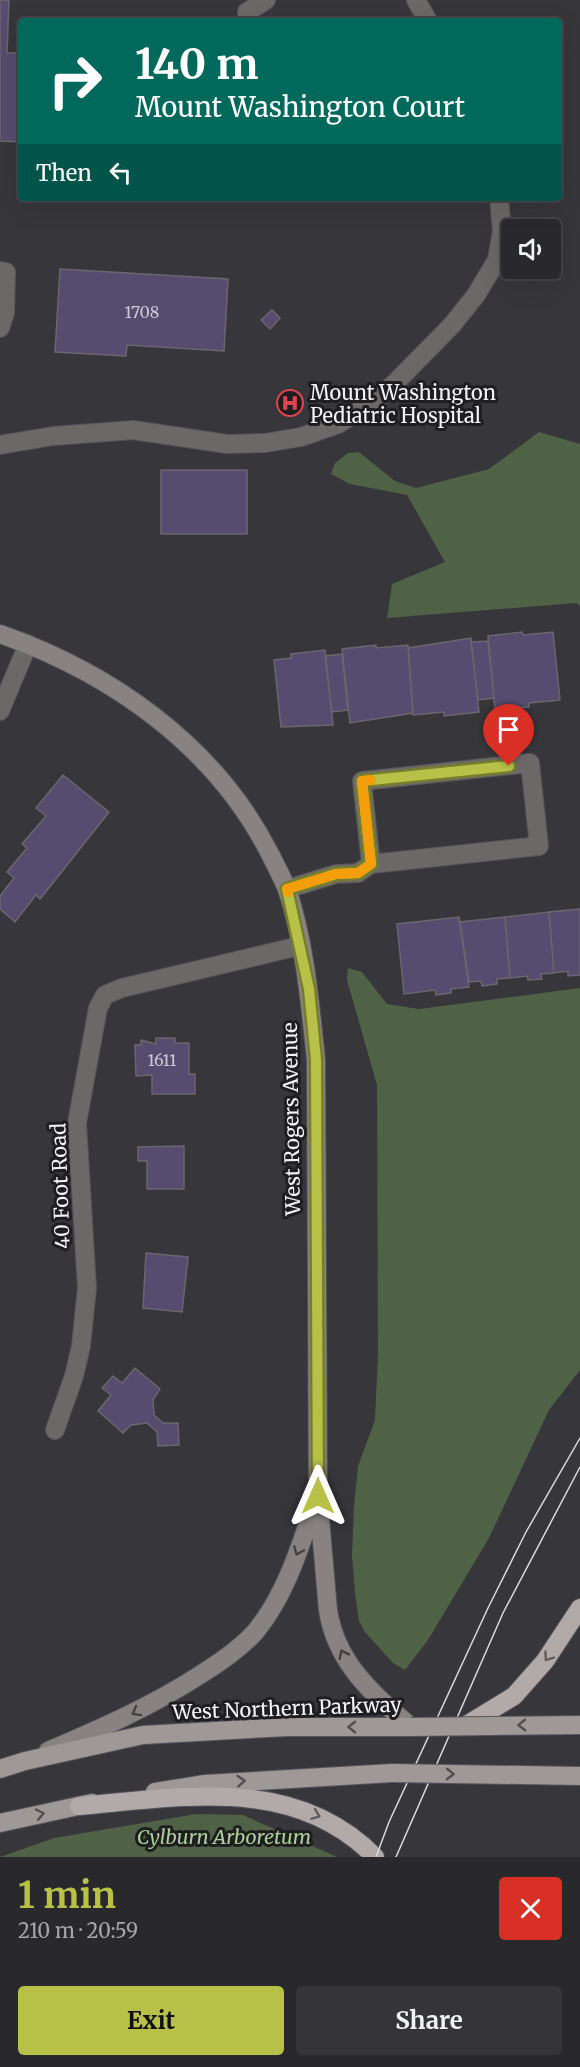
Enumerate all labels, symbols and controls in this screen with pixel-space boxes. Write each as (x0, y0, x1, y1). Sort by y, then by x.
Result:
text: 140 m (135, 38, 258, 90)
icon: right (36, 42, 114, 120)
text: Mount Washington Court (135, 90, 465, 124)
icon: left (104, 156, 137, 189)
text: Then (36, 159, 92, 187)
map controls (501, 219, 561, 279)
button: sound (501, 219, 561, 279)
house number: 1708 (125, 302, 159, 322)
place label: Mount Washington Pediatric Hospital (310, 380, 496, 428)
hospital icon: Mount Washington Pediatric Hospital (275, 388, 305, 418)
pin (483, 704, 534, 766)
icon: arrive (492, 713, 525, 746)
street label: West Rogers Avenue (277, 1022, 305, 1217)
house number: 1611 (147, 1050, 177, 1070)
street label: 40 Foot Road (45, 1123, 75, 1249)
position arrow (286, 1464, 350, 1528)
one-way arrow (293, 1545, 306, 1556)
one-way arrow (338, 1650, 350, 1661)
one-way arrow (544, 1651, 555, 1662)
street label: West Northern Parkway (171, 1691, 402, 1725)
one-way arrow (131, 1705, 142, 1716)
one-way arrow (517, 1719, 526, 1731)
one-way arrow (348, 1721, 357, 1733)
one-way arrow (446, 1768, 455, 1780)
one-way arrow (236, 1775, 246, 1788)
one-way arrow (310, 1807, 321, 1820)
one-way arrow (34, 1808, 44, 1821)
park label: Cylburn Arboretum (137, 1824, 311, 1849)
text: 1 min (18, 1873, 116, 1918)
button: close (499, 1877, 562, 1940)
text: 210 m · 20:59 (18, 1918, 138, 1943)
button: Exit (18, 1986, 284, 2055)
button: Share (296, 1986, 562, 2055)

